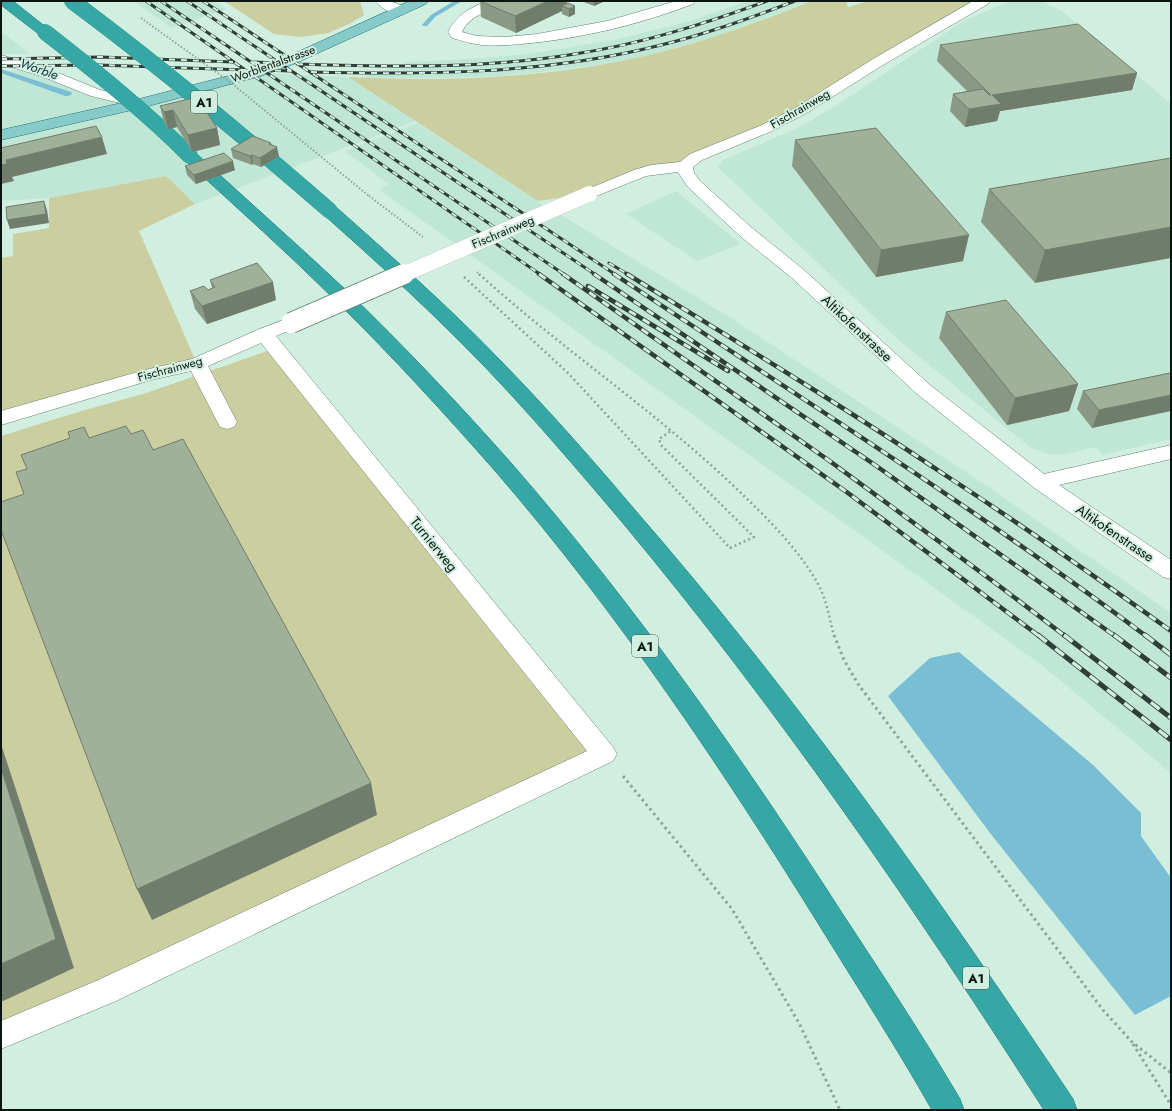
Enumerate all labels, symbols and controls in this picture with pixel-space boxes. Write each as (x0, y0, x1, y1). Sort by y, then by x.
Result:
street label: Worblentalstrasse (228, 40, 318, 88)
water label: Worble (17, 54, 61, 85)
street label: Fischrainweg (767, 85, 833, 133)
road number: A1 (191, 91, 217, 113)
street label: Fischrainweg (469, 211, 537, 253)
street label: Altikofenstrasse (817, 290, 897, 366)
street label: Fischrainweg (136, 352, 204, 386)
street label: Altikofenstrasse (1072, 499, 1158, 567)
street label: Turnierweg (406, 512, 462, 576)
road number: A1 (632, 635, 658, 657)
road number: A1 (963, 967, 989, 989)

